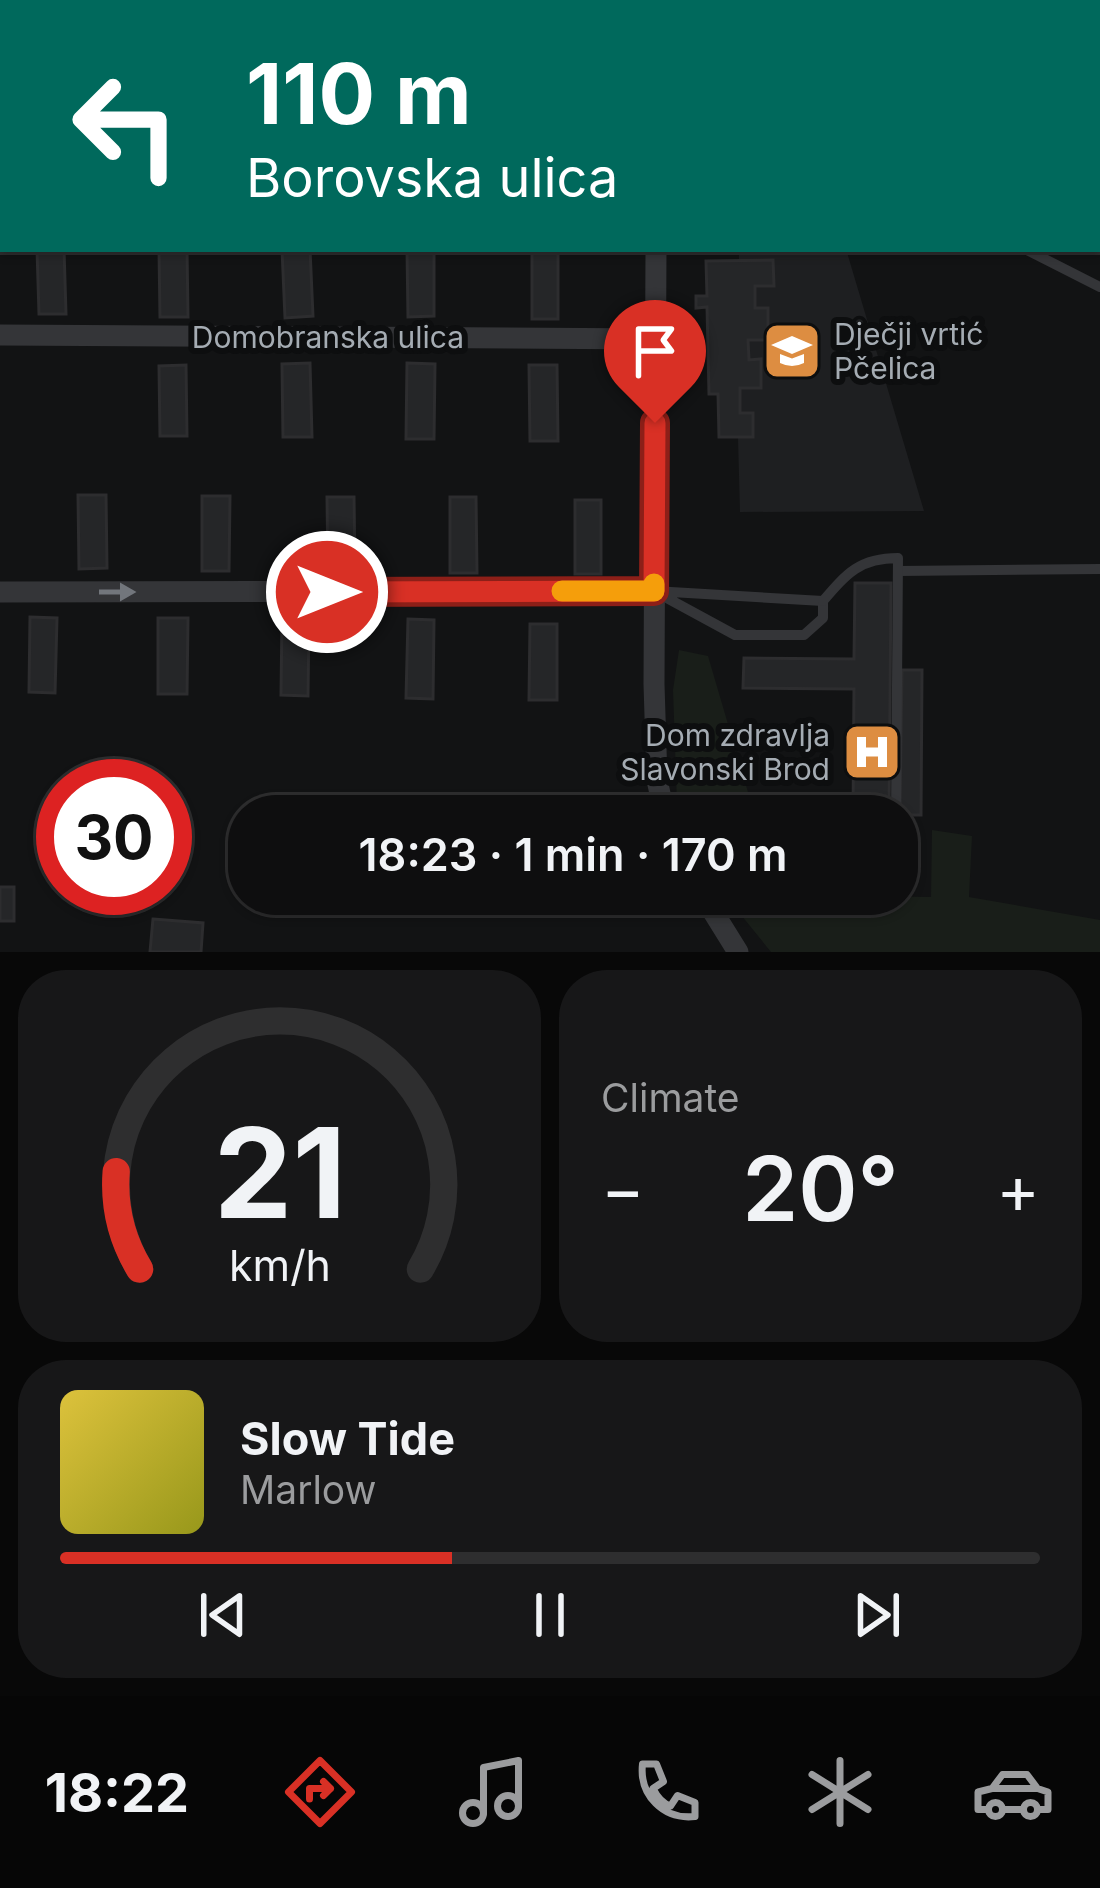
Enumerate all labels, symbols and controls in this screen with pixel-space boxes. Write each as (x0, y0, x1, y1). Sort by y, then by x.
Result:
text: 110 m (246, 43, 472, 144)
icon: left (48, 48, 204, 204)
text: Borovska ulica (246, 145, 618, 210)
pin (604, 300, 706, 423)
place label: Dječji vrtić Pčelica (834, 316, 983, 386)
icon: arrive (622, 318, 688, 384)
street label: Domobranska ulica (192, 319, 464, 355)
school or university icon: Dječji vrtić Pčelica (761, 320, 823, 382)
position arrow (264, 529, 390, 655)
one-way arrow (99, 582, 137, 602)
place label: Dom zdravlja Slavonski Brod (620, 717, 830, 787)
hospital icon: Dom zdravlja Slavonski Brod (841, 721, 903, 783)
speed limit sign: 30 (36, 759, 192, 915)
text: 18:23 · 1 min · 170 m (359, 827, 787, 882)
text: Climate (601, 1074, 740, 1121)
text: 21 (213, 1097, 346, 1248)
text: 20° (742, 1134, 899, 1243)
text: − (601, 1149, 645, 1229)
text: + (996, 1149, 1040, 1229)
text: km/h (229, 1239, 330, 1291)
text: Slow Tide (240, 1411, 455, 1466)
text: Marlow (240, 1466, 376, 1513)
icon: previous (190, 1582, 256, 1648)
icon: pause (517, 1582, 583, 1648)
icon: next (844, 1582, 910, 1648)
icon: directions (278, 1750, 362, 1834)
icon: music (452, 1750, 536, 1834)
icon: phone (625, 1750, 709, 1834)
icon: climate (798, 1750, 882, 1834)
icon: car (971, 1750, 1055, 1834)
text: 18:22 (45, 1760, 189, 1825)

